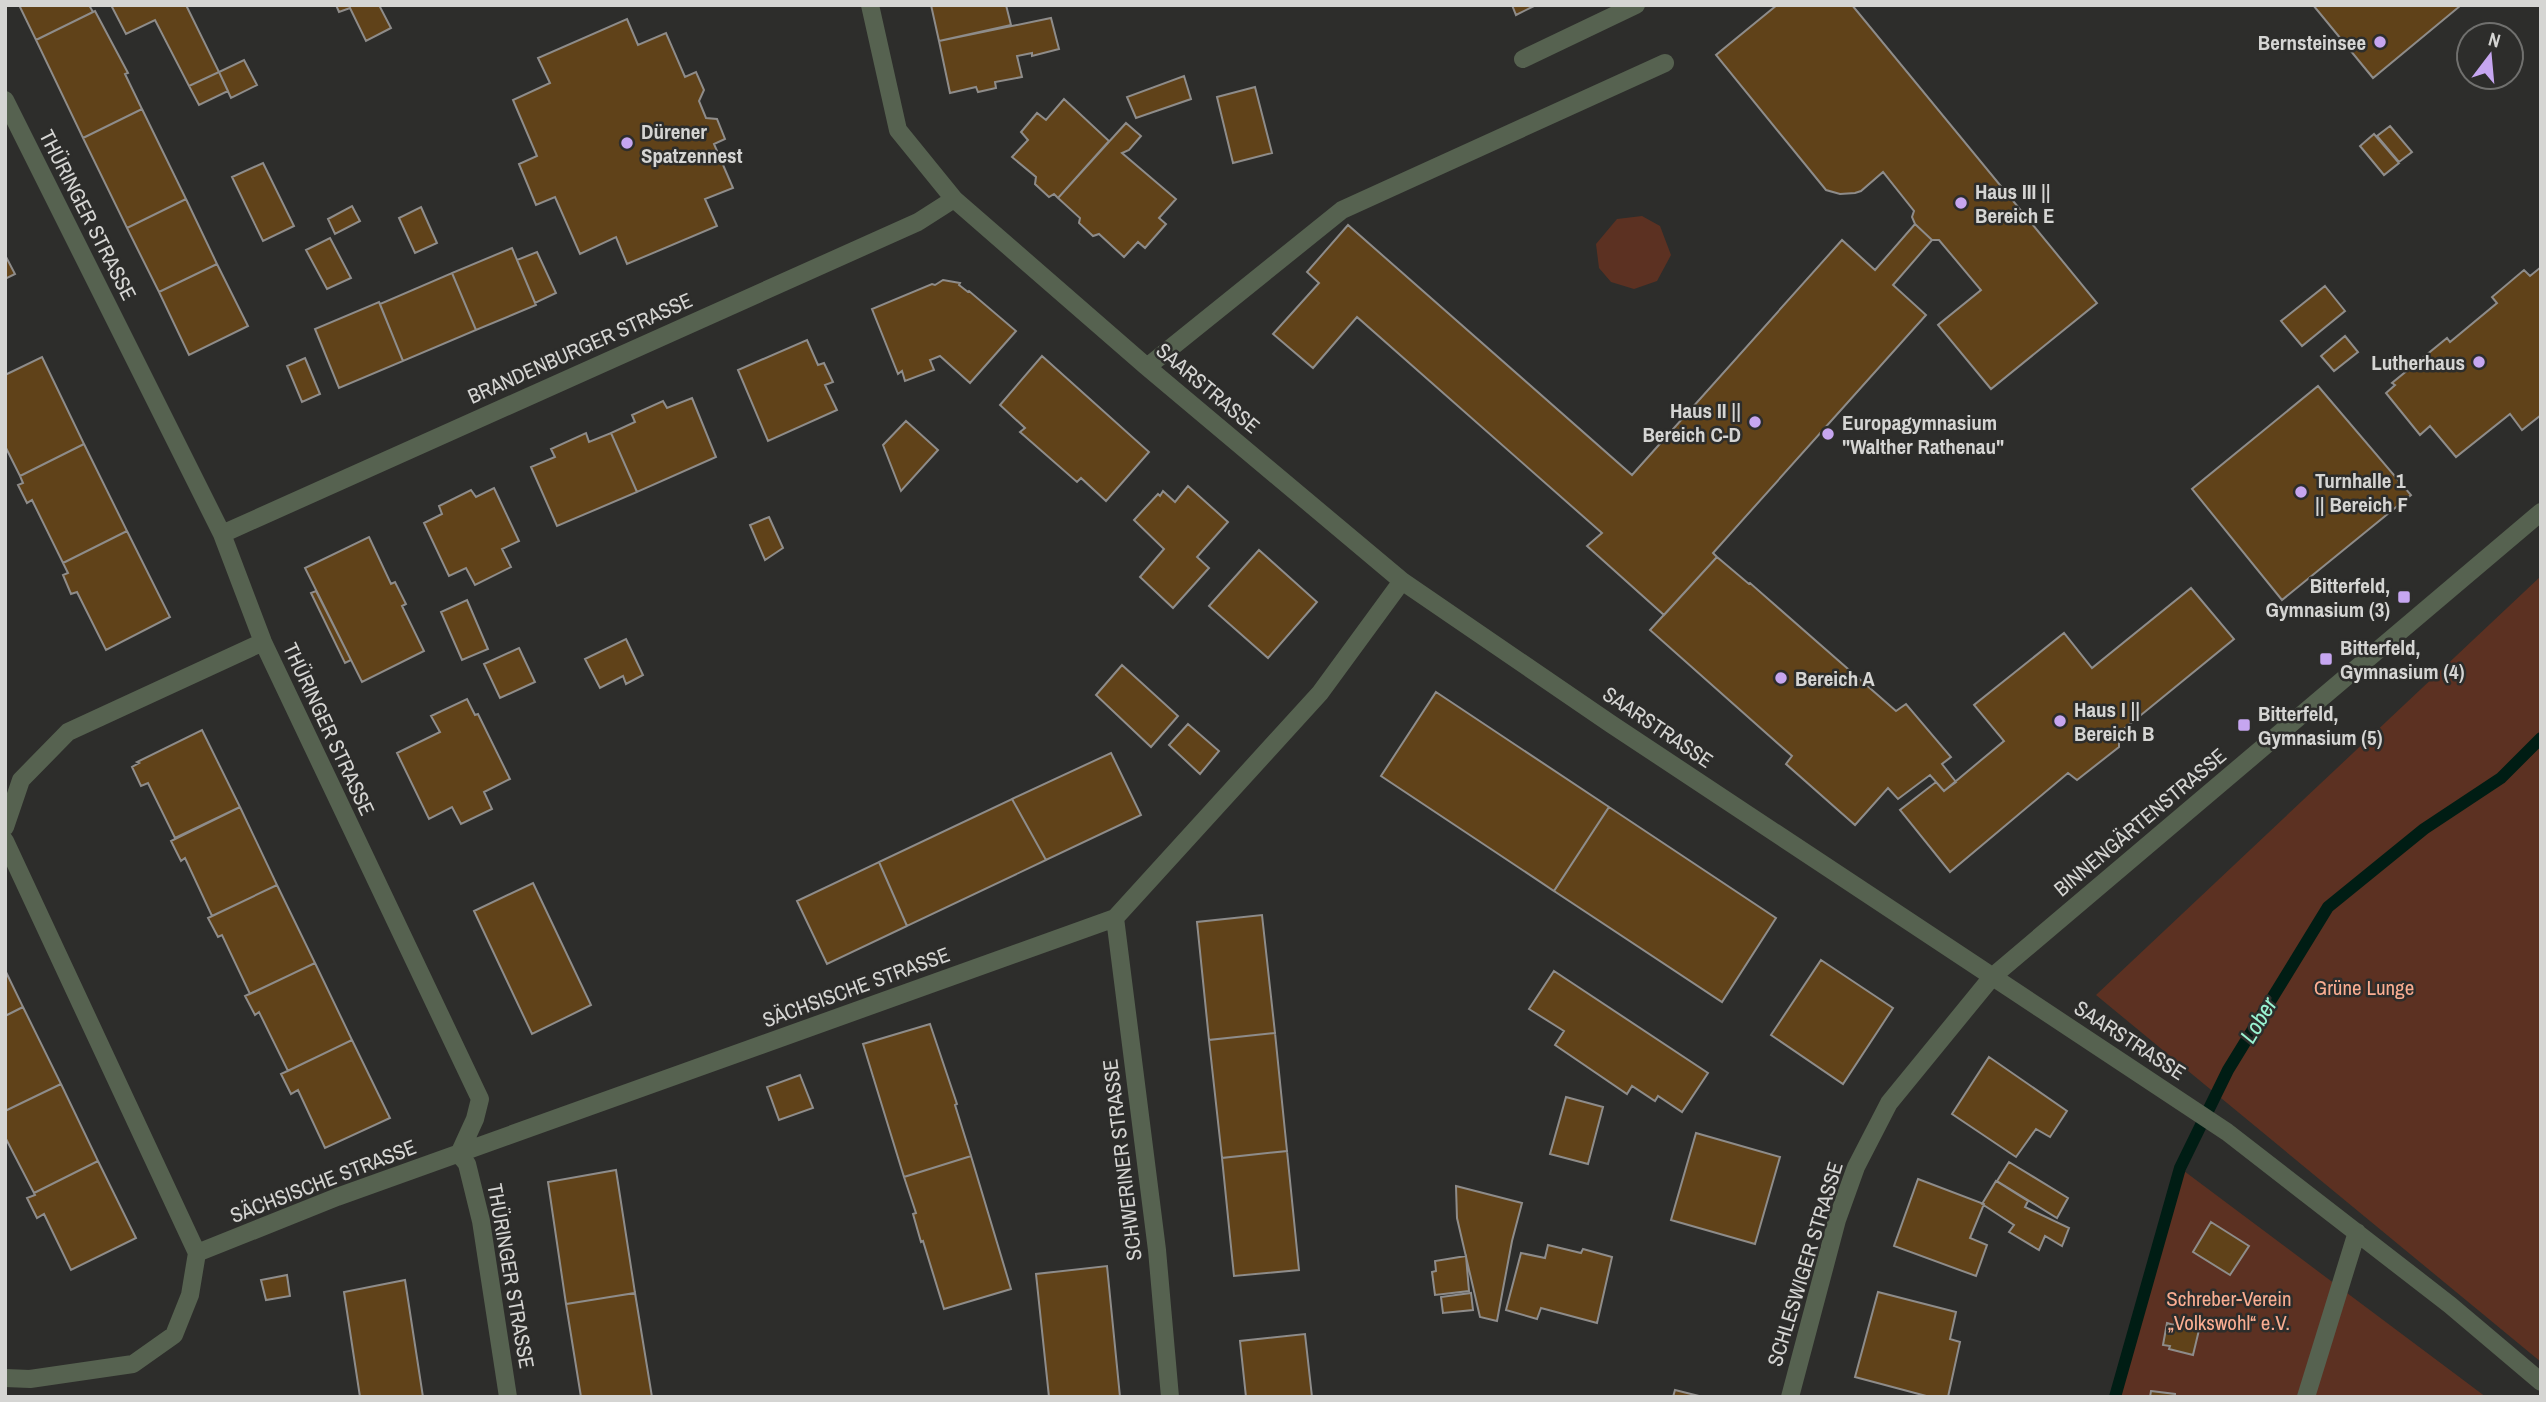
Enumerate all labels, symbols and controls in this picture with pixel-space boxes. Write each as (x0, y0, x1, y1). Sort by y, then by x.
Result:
north arrow (2455, 21, 2525, 91)
text: N (2486, 26, 2504, 54)
place label: Bernsteinsee (2258, 28, 2366, 57)
marker: Bernsteinsee (2372, 34, 2388, 50)
place label: Dürener Spatzennest (641, 117, 743, 170)
street label: THÜRINGER STRASSE (33, 125, 143, 305)
marker: Dürener Spatzennest (619, 135, 635, 151)
place label: Haus III || Bereich E (1975, 177, 2054, 230)
marker: Haus III || Bereich E (1953, 195, 1969, 211)
street label: BRANDENBURGER STRASSE (463, 285, 697, 411)
street label: SAARSTRASSE (1150, 336, 1266, 440)
place label: Lutherhaus (2371, 348, 2465, 377)
marker: Lutherhaus (2471, 354, 2487, 370)
place label: Haus II || Bereich C-D (1642, 396, 1741, 449)
place label: Europagymnasium "Walther Rathenau" (1842, 408, 2004, 461)
marker: Haus II || Bereich C-D (1747, 414, 1763, 430)
marker: Europagymnasium "Walther Rathenau" (1820, 426, 1836, 442)
place label: Turnhalle 1 || Bereich F (2315, 466, 2408, 519)
marker: Turnhalle 1 || Bereich F (2293, 484, 2309, 500)
place label: Bitterfeld, Gymnasium (3) (2266, 571, 2390, 624)
marker: Bitterfeld, Gymnasium (3) (2396, 589, 2412, 605)
place label: Bitterfeld, Gymnasium (4) (2340, 633, 2465, 686)
street label: THÜRINGER STRASSE (276, 638, 382, 820)
marker: Bitterfeld, Gymnasium (4) (2318, 651, 2334, 667)
place label: Bereich A (1795, 664, 1875, 693)
marker: Bereich A (1773, 670, 1789, 686)
street label: SAARSTRASSE (1597, 679, 1719, 775)
place label: Haus I || Bereich B (2074, 695, 2154, 748)
place label: Bitterfeld, Gymnasium (5) (2258, 699, 2383, 752)
marker: Haus I || Bereich B (2052, 713, 2068, 729)
marker: Bitterfeld, Gymnasium (5) (2236, 717, 2252, 733)
street label: BINNENGÄRTENSTRASSE (2048, 741, 2232, 903)
street label: SÄCHSISCHE STRASSE (758, 940, 954, 1034)
park label: Grüne Lunge (2314, 973, 2414, 1002)
water label: Lober (2232, 991, 2284, 1049)
street label: SAARSTRASSE (2069, 993, 2191, 1087)
street label: SCHWERINER STRASSE (1095, 1058, 1149, 1262)
street label: SÄCHSISCHE STRASSE (226, 1132, 420, 1230)
street label: SCHLESWIGER STRASSE (1760, 1158, 1850, 1370)
street label: THÜRINGER STRASSE (480, 1181, 542, 1371)
park label: Schreber-Verein „Volkswohl“ e.V. (2166, 1284, 2292, 1337)

